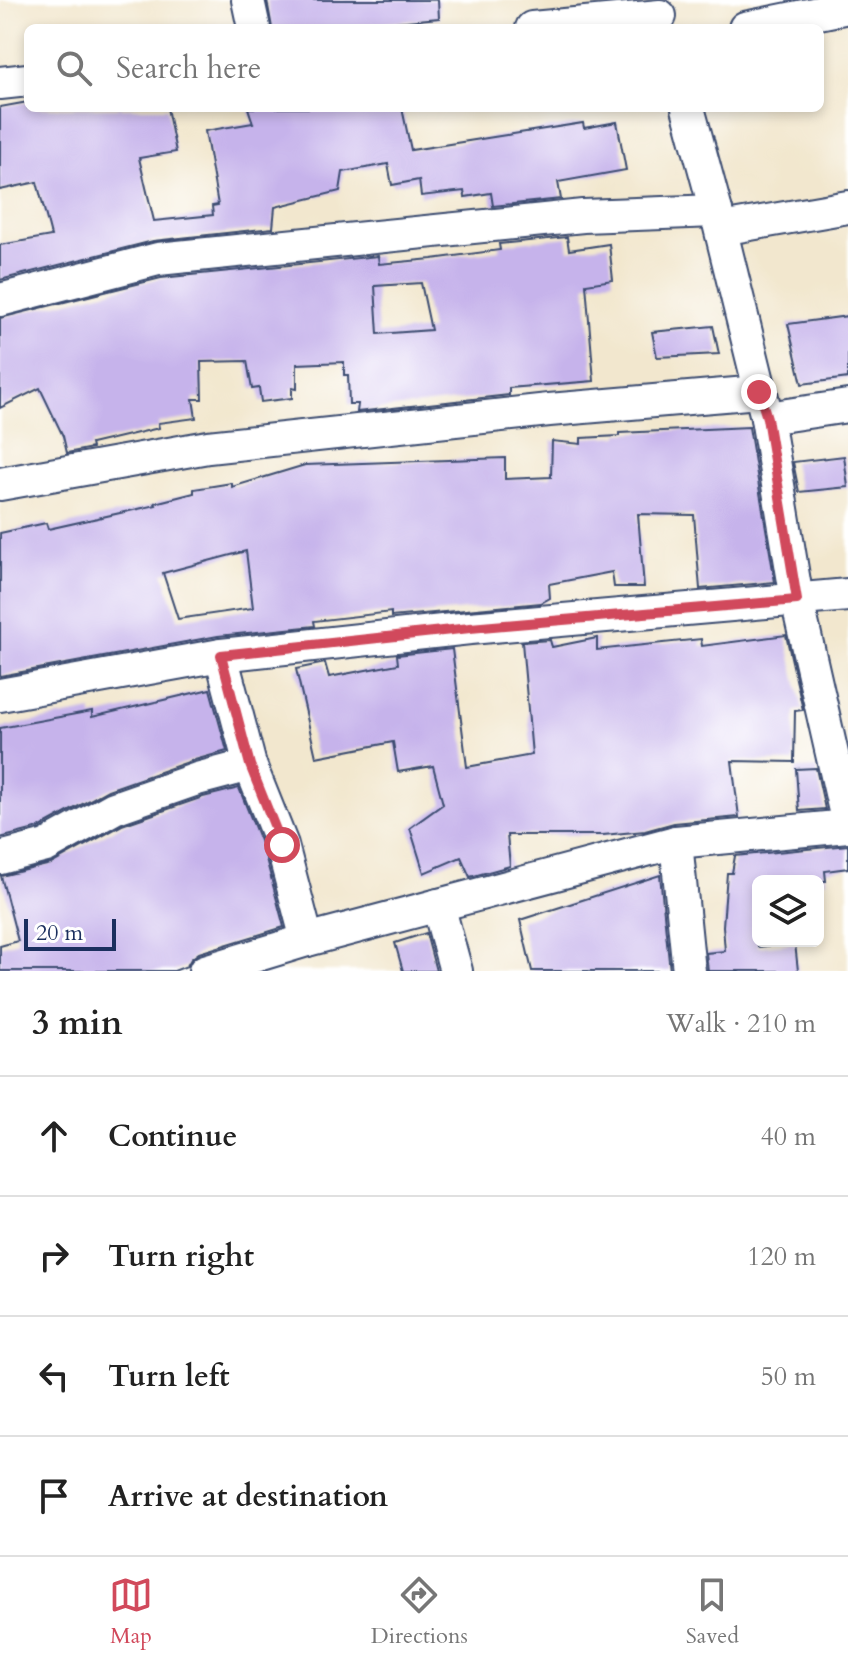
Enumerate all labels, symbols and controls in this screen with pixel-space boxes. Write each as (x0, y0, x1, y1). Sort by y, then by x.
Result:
search box (24, 24, 824, 112)
icon: search (52, 46, 96, 90)
text: Search here (116, 48, 261, 89)
route end (741, 374, 777, 410)
route start (264, 827, 300, 863)
map controls (752, 875, 824, 947)
button: layers (752, 875, 824, 947)
scale bar (24, 915, 116, 951)
text: 20 m (36, 918, 83, 948)
text: 3 min (32, 1000, 123, 1046)
text: Walk · 210 m (666, 1006, 816, 1041)
icon: ahead (32, 1114, 76, 1158)
text: Continue (108, 1116, 237, 1157)
text: 40 m (760, 1119, 816, 1154)
icon: right (32, 1234, 76, 1278)
text: Turn right (108, 1236, 254, 1277)
text: 120 m (747, 1239, 816, 1274)
icon: left (32, 1354, 76, 1398)
text: Turn left (108, 1356, 230, 1397)
text: 50 m (760, 1359, 816, 1394)
icon: arrive (32, 1474, 76, 1518)
text: Arrive at destination (108, 1476, 388, 1517)
tab: Map (109, 1573, 153, 1651)
tab: Directions (371, 1573, 468, 1651)
tab: Saved (686, 1573, 739, 1651)

